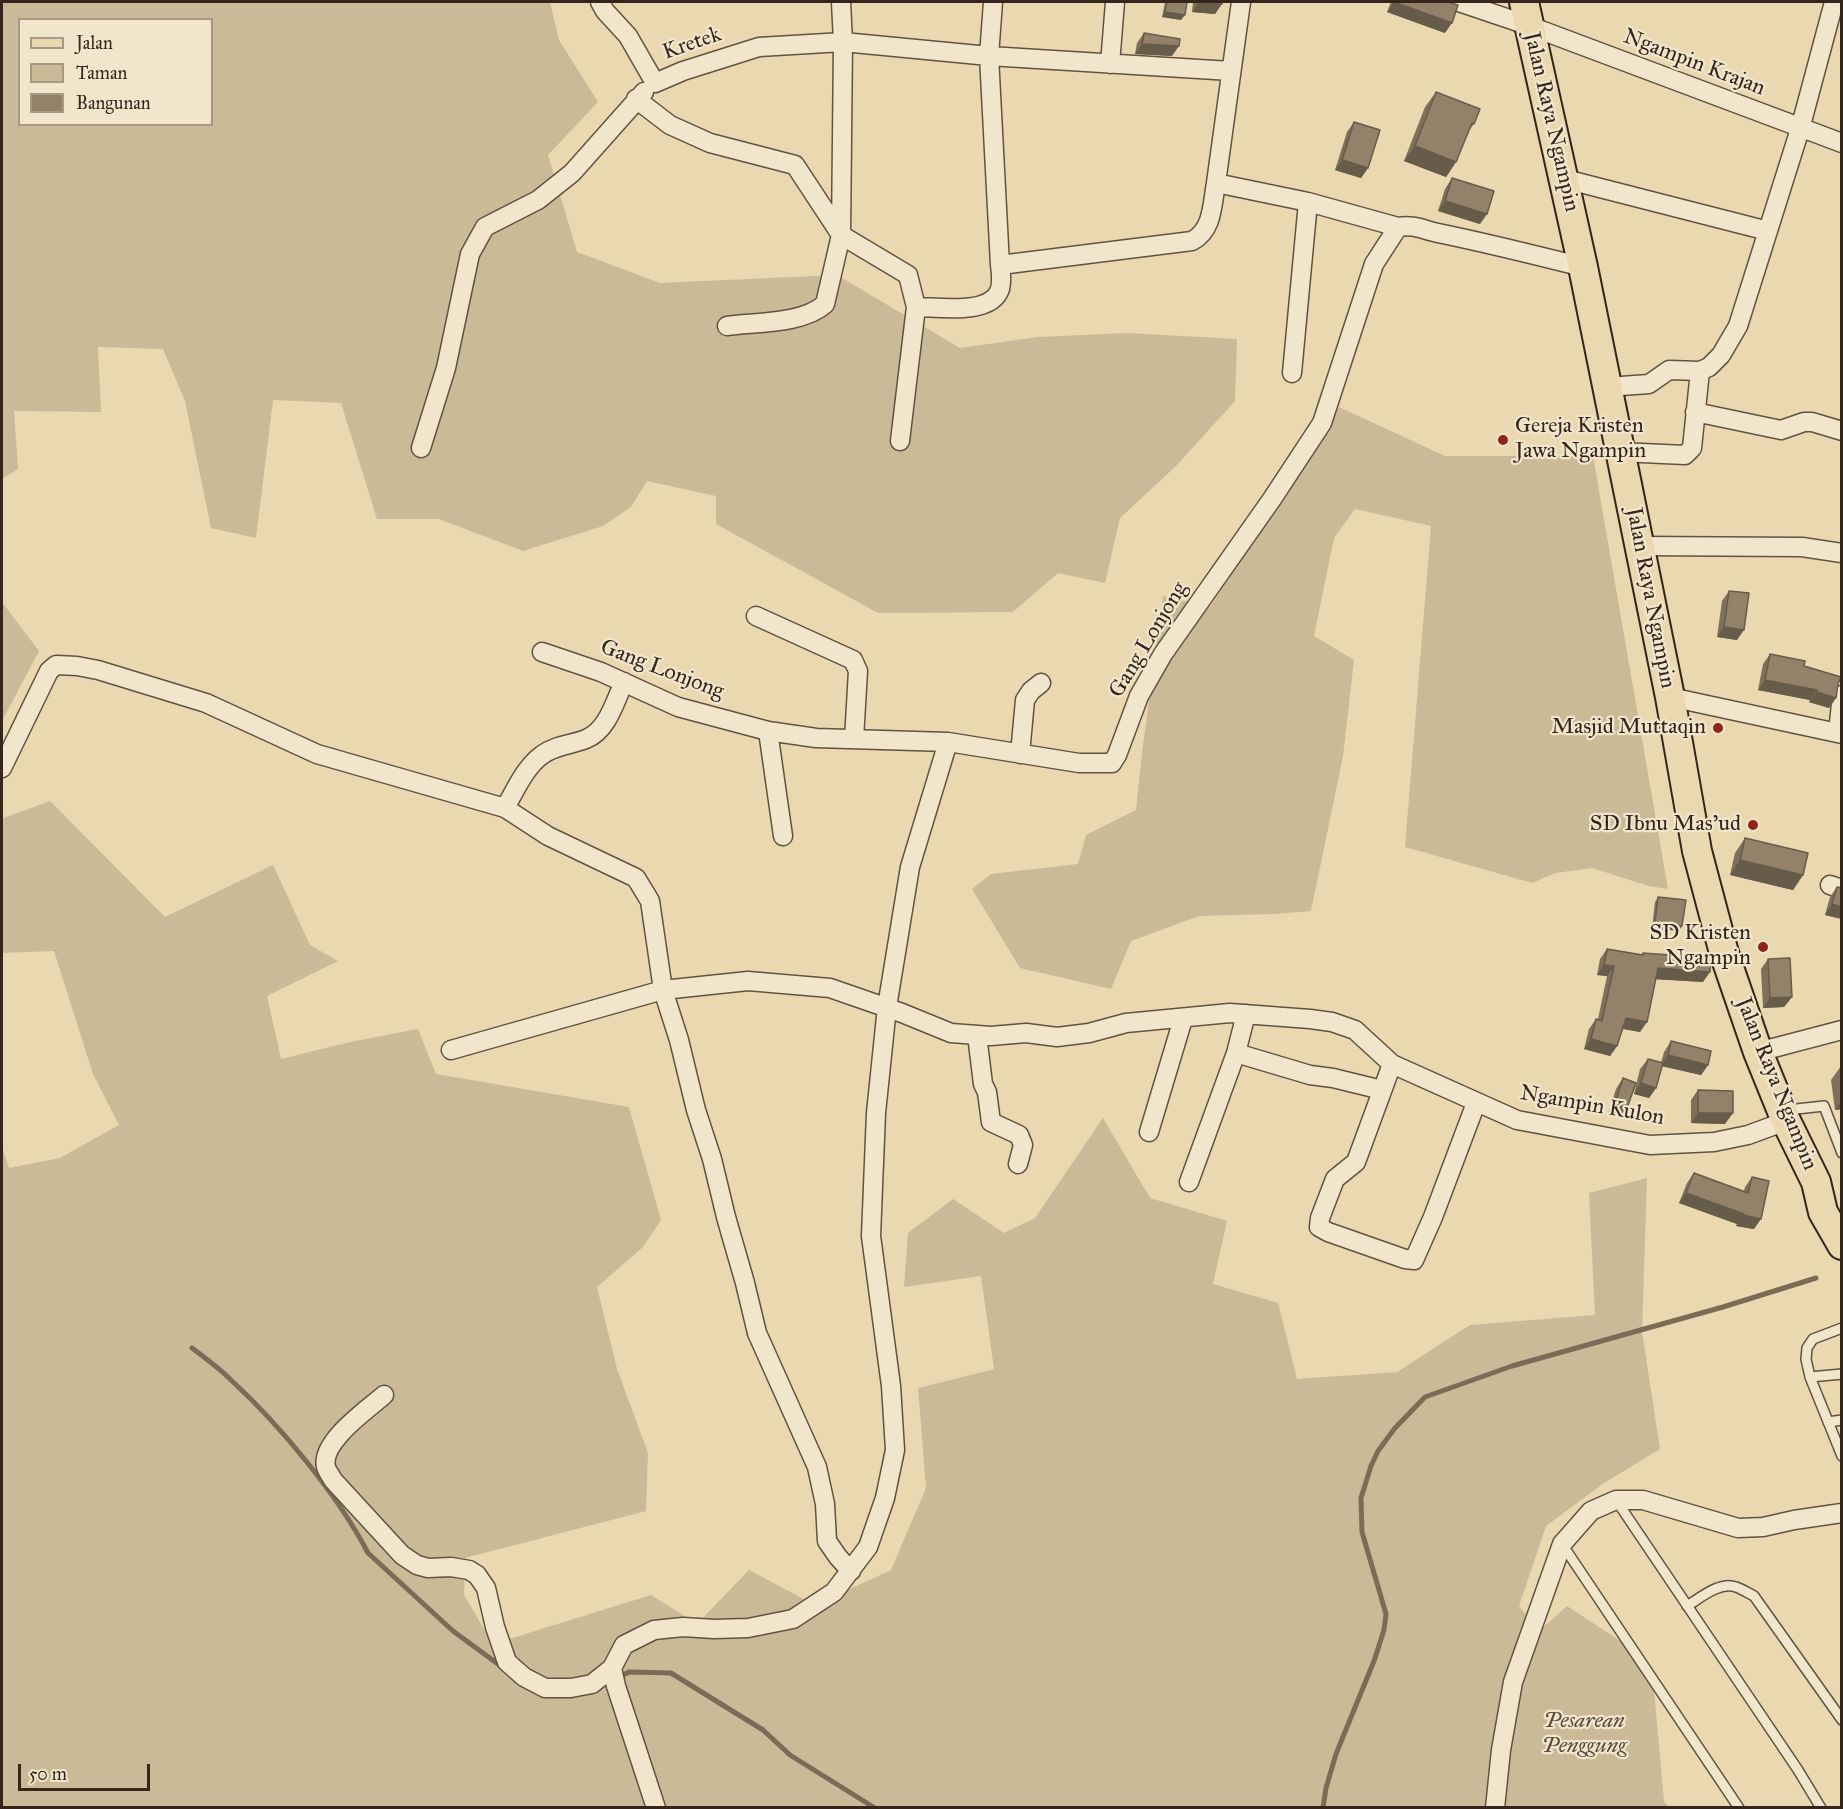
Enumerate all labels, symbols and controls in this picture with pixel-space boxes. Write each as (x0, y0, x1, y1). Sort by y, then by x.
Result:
legend (18, 18, 213, 126)
street label: Kretek (659, 22, 725, 66)
street label: Ngampin Krajan (1619, 24, 1769, 102)
street label: Jalan Raya Ngampin (1517, 30, 1585, 214)
text: Jalan (76, 32, 113, 54)
text: Taman (76, 62, 127, 84)
text: Bangunan (76, 92, 151, 114)
place label: Gereja Kristen Jawa Ngampin (1515, 414, 1646, 466)
marker: Gereja Kristen Jawa Ngampin (1496, 433, 1510, 447)
street label: Jalan Raya Ngampin (1620, 505, 1680, 691)
street label: Gang Lonjong (1104, 577, 1194, 703)
street label: Gang Lonjong (596, 634, 728, 706)
place label: Masjid Muttaqin (1551, 715, 1706, 741)
marker: Masjid Muttaqin (1711, 721, 1725, 735)
place label: SD Ibnu Mas'ud (1590, 812, 1741, 838)
marker: SD Ibnu Mas'ud (1746, 818, 1760, 832)
place label: SD Kristen Ngampin (1649, 921, 1751, 972)
marker: SD Kristen Ngampin (1756, 940, 1770, 954)
street label: Jalan Raya Ngampin (1729, 994, 1823, 1174)
street label: Ngampin Kulon (1518, 1080, 1666, 1132)
park label: Pesarean Penggung (1542, 1709, 1626, 1760)
scale bar (21, 1752, 153, 1790)
text: 50 m (29, 1763, 67, 1785)

